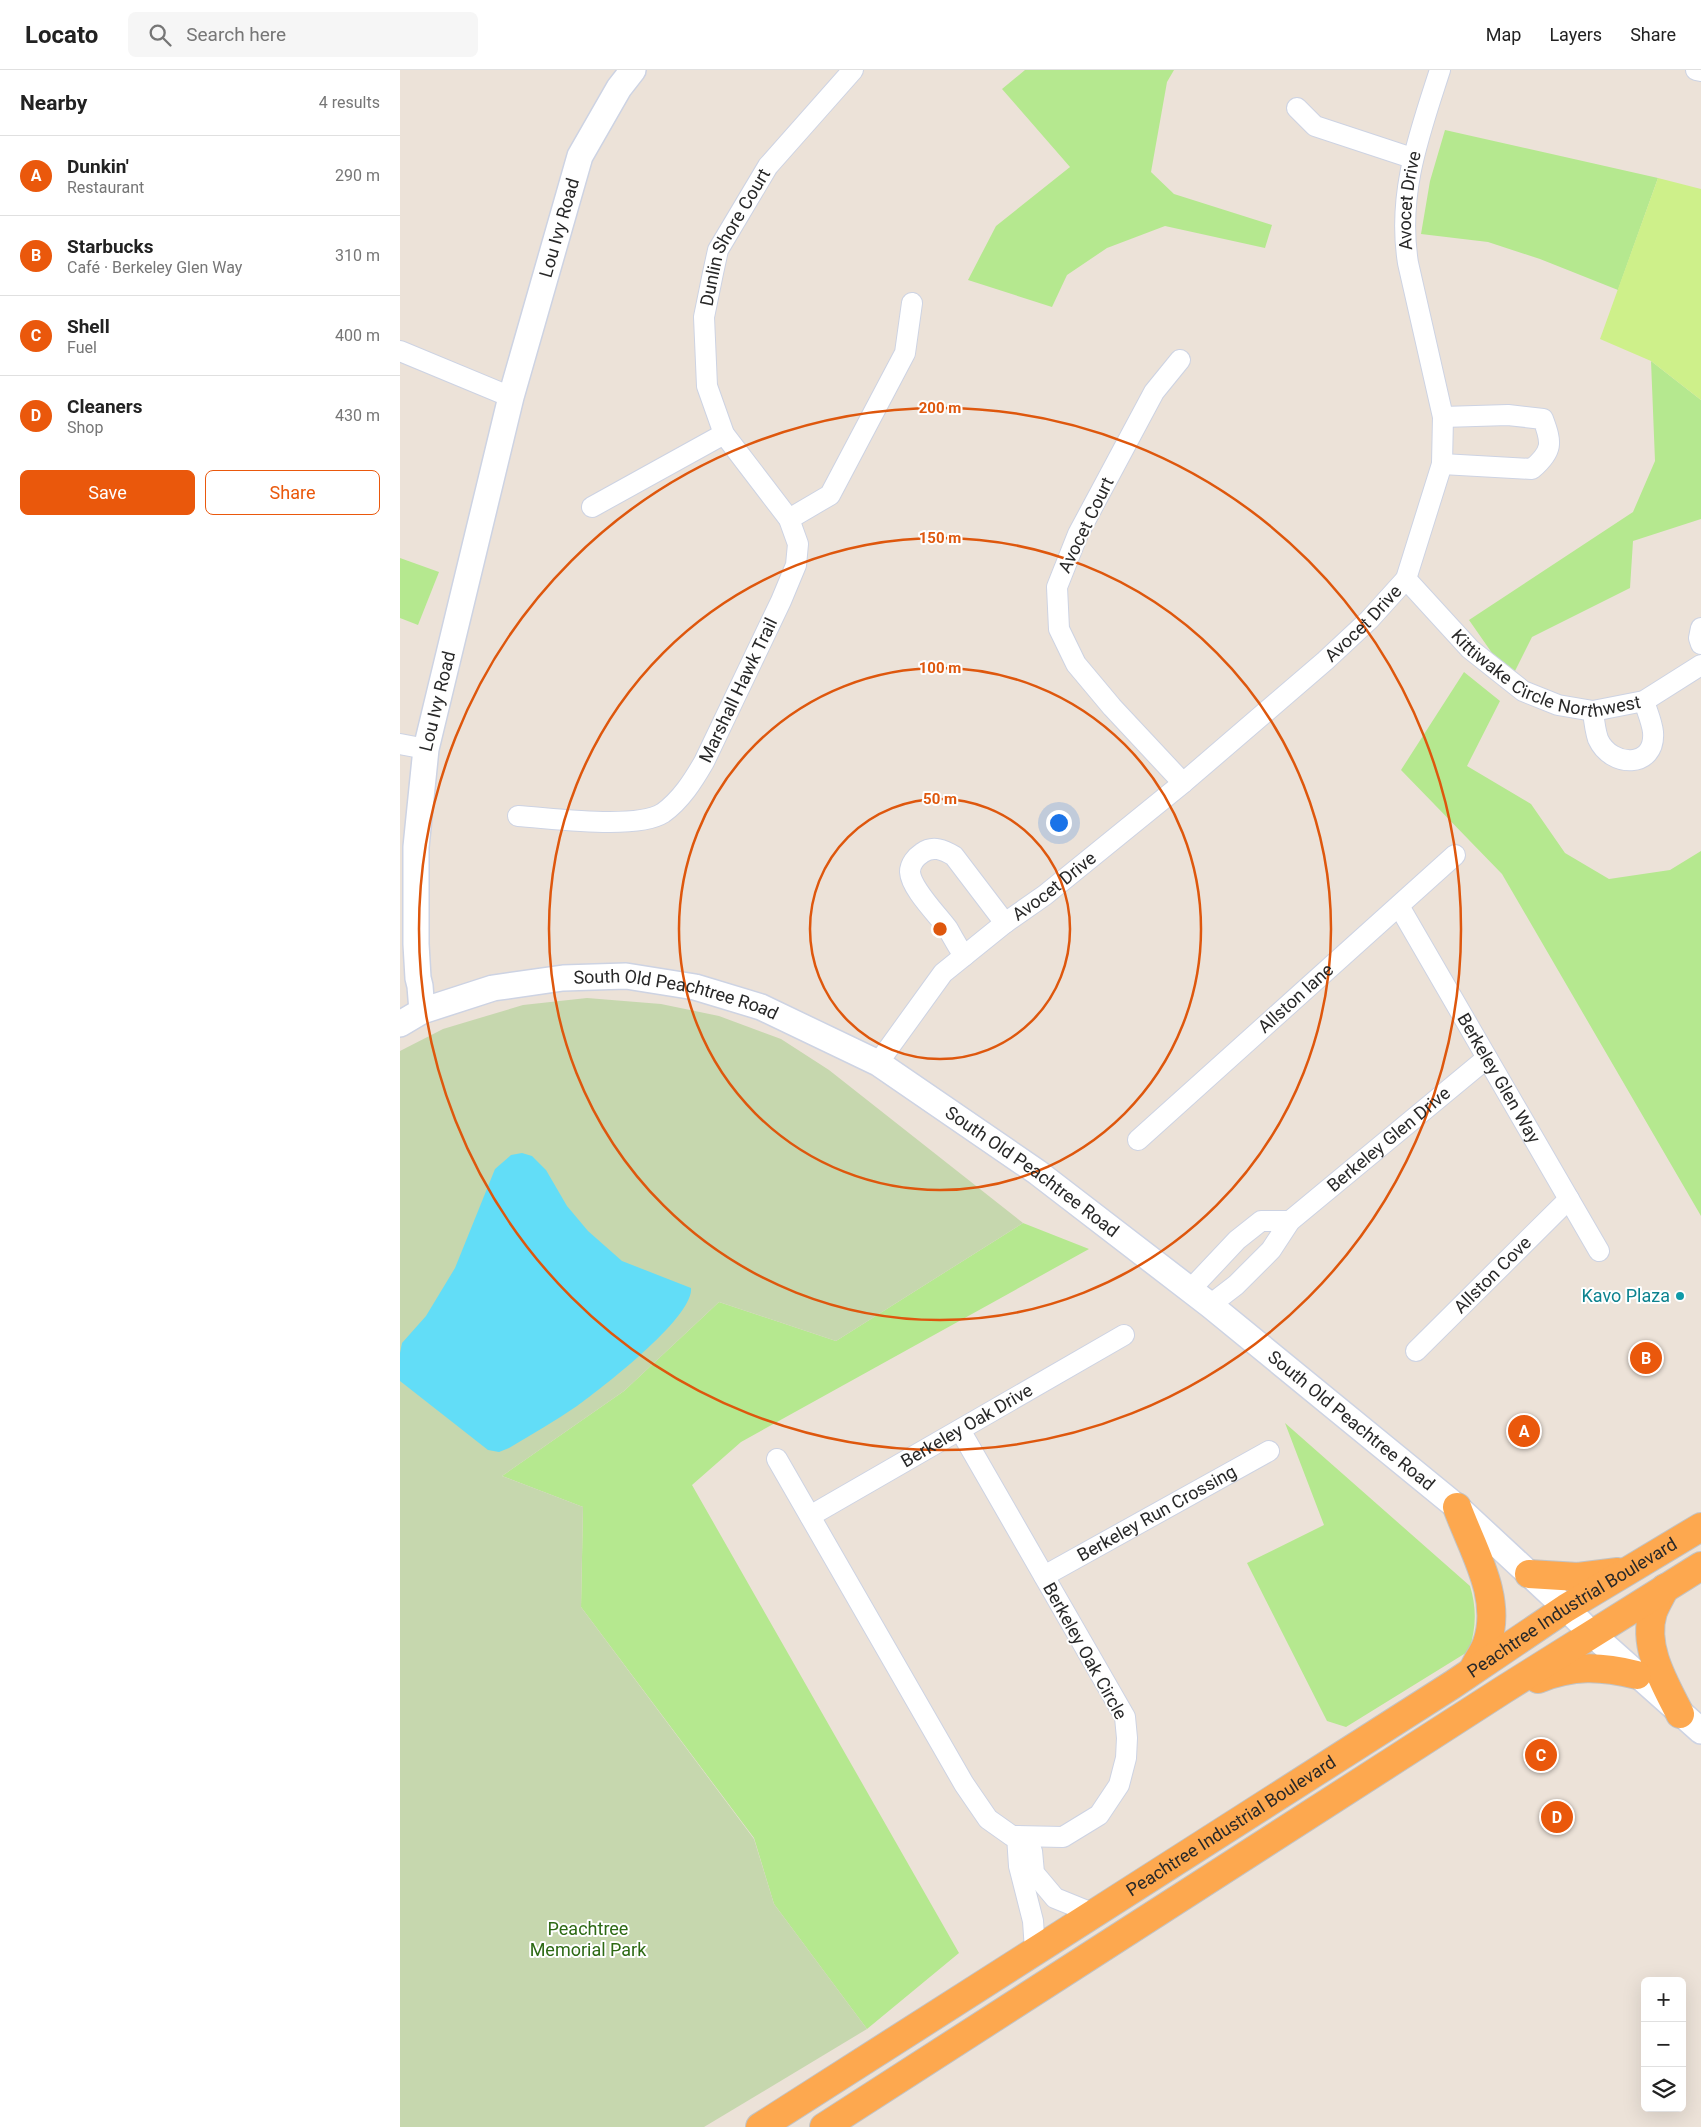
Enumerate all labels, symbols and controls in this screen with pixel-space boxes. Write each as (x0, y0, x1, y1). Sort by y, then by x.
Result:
search box (128, 12, 478, 57)
text: Locato (25, 21, 98, 49)
icon: search (146, 21, 174, 49)
text: Search here (186, 23, 286, 46)
text: Map (1486, 24, 1521, 45)
text: Layers (1549, 24, 1602, 45)
text: Share (1630, 24, 1676, 45)
text: Nearby (20, 91, 87, 115)
text: 4 results (319, 93, 380, 112)
street label: Avocet Drive (1394, 149, 1425, 251)
text: Dunkin' (67, 155, 129, 178)
street label: Dunlin Shore Court (696, 164, 774, 308)
text: A (31, 166, 41, 185)
text: 290 m (335, 166, 380, 185)
street label: Lou Ivy Road (535, 176, 583, 280)
text: Restaurant (67, 178, 144, 197)
text: Starbucks (67, 235, 153, 258)
text: B (31, 246, 41, 265)
text: 310 m (335, 246, 380, 265)
text: Café · Berkeley Glen Way (67, 258, 242, 277)
text: Shell (67, 315, 110, 338)
text: C (31, 326, 41, 345)
text: 400 m (335, 326, 380, 345)
text: Fuel (67, 338, 97, 357)
text: Cleaners (67, 395, 143, 418)
text: 200 m (919, 399, 961, 417)
text: D (31, 406, 41, 425)
text: 430 m (335, 406, 380, 425)
text: Shop (67, 418, 103, 437)
button: Save (20, 470, 195, 515)
button: Share (205, 470, 380, 515)
street label: Avocet Court (1053, 473, 1118, 576)
text: 150 m (919, 529, 961, 547)
street label: Avocet Drive (1320, 580, 1406, 666)
street label: Marshall Hawk Trail (694, 614, 781, 766)
street label: Kittiwake Circle Northwest (1447, 625, 1642, 721)
street label: Lou Ivy Road (415, 649, 459, 753)
text: 100 m (919, 659, 961, 677)
text: 50 m (923, 790, 957, 808)
your location (1046, 810, 1072, 836)
street label: Avocet Drive (1008, 847, 1100, 925)
centre of rings (931, 920, 949, 938)
street label: Allston lane (1253, 959, 1337, 1037)
street label: South Old Peachtree Road (573, 965, 782, 1024)
street label: Berkeley Glen Way (1453, 1009, 1545, 1147)
street label: Berkeley Glen Drive (1323, 1082, 1454, 1196)
street label: South Old Peachtree Road (942, 1101, 1123, 1241)
street label: Allston Cove (1449, 1232, 1535, 1317)
place label: Kavo Plaza (1581, 1285, 1670, 1306)
marker: Kavo Plaza (1674, 1290, 1686, 1302)
pin: B (1630, 1339, 1662, 1377)
street label: South Old Peachtree Road (1264, 1346, 1439, 1495)
street label: Berkeley Oak Drive (897, 1379, 1036, 1471)
pin: A (1508, 1412, 1540, 1450)
street label: Berkeley Run Crossing (1073, 1460, 1240, 1565)
street label: Peachtree Industrial Boulevard (1463, 1533, 1680, 1682)
street label: Berkeley Oak Circle (1039, 1579, 1132, 1723)
pin: C (1525, 1736, 1557, 1774)
street label: Peachtree Industrial Boulevard (1122, 1751, 1339, 1900)
pin: D (1541, 1798, 1573, 1836)
park label: Peachtree Memorial Park (530, 1918, 647, 1960)
map controls (1641, 1977, 1686, 2112)
button: + (1641, 1977, 1686, 2022)
button: − (1641, 2022, 1686, 2067)
button: layers (1641, 2067, 1686, 2112)

